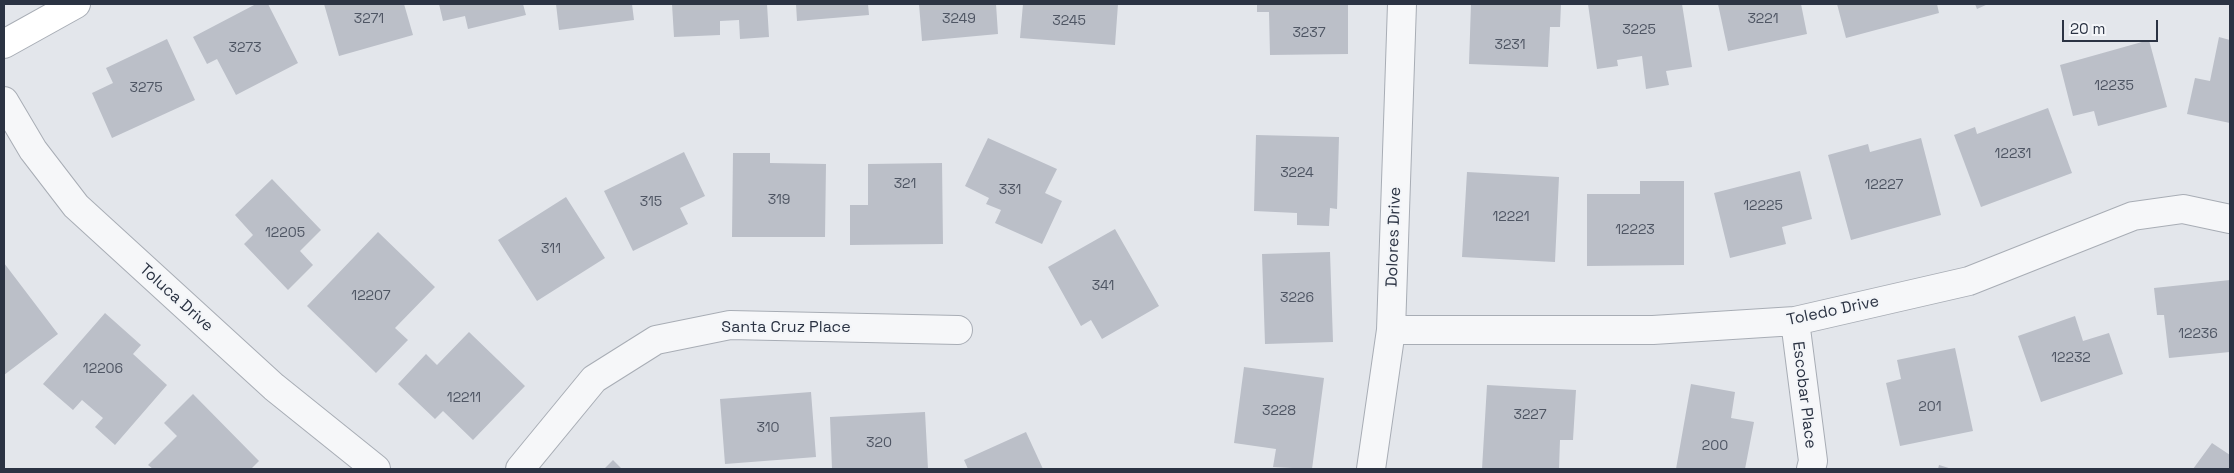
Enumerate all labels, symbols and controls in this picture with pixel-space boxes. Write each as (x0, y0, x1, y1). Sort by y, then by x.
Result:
scale bar (2064, 10, 2160, 42)
house number: 3271 (354, 11, 384, 27)
house number: 3249 (942, 11, 976, 27)
house number: 3221 (1747, 11, 1779, 27)
house number: 3245 (1052, 13, 1086, 29)
text: 20 m (2070, 19, 2105, 38)
house number: 3225 (1622, 22, 1656, 38)
house number: 3237 (1292, 25, 1326, 41)
house number: 3231 (1495, 37, 1525, 53)
house number: 3273 (228, 40, 262, 56)
house number: 12235 (2094, 78, 2134, 94)
house number: 3275 (129, 80, 163, 96)
house number: 12231 (1995, 146, 2031, 162)
house number: 3224 (1280, 165, 1314, 181)
house number: 321 (894, 176, 916, 192)
house number: 12227 (1865, 177, 1903, 193)
house number: 331 (999, 182, 1021, 198)
street label: Dolores Drive (1383, 186, 1405, 288)
house number: 319 (768, 192, 790, 208)
house number: 315 (640, 194, 662, 210)
house number: 12225 (1743, 198, 1783, 214)
house number: 12221 (1492, 209, 1530, 225)
house number: 12223 (1615, 222, 1655, 238)
house number: 12205 (265, 225, 305, 241)
house number: 311 (541, 241, 561, 257)
street label: Toluca Drive (135, 260, 217, 336)
house number: 341 (1092, 278, 1114, 294)
house number: 12207 (351, 288, 391, 304)
house number: 3226 (1280, 290, 1314, 306)
street label: Toledo Drive (1785, 292, 1881, 330)
street label: Santa Cruz Place (721, 318, 851, 338)
house number: 12236 (2178, 326, 2218, 342)
street label: Escobar Place (1788, 340, 1820, 450)
house number: 12232 (2051, 350, 2091, 366)
house number: 12206 (83, 361, 123, 377)
house number: 12211 (447, 390, 481, 406)
house number: 201 (1918, 399, 1942, 415)
house number: 3228 (1262, 403, 1296, 419)
house number: 3227 (1513, 407, 1547, 423)
house number: 310 (756, 420, 780, 436)
house number: 320 (866, 435, 892, 451)
house number: 200 (1702, 438, 1728, 454)

